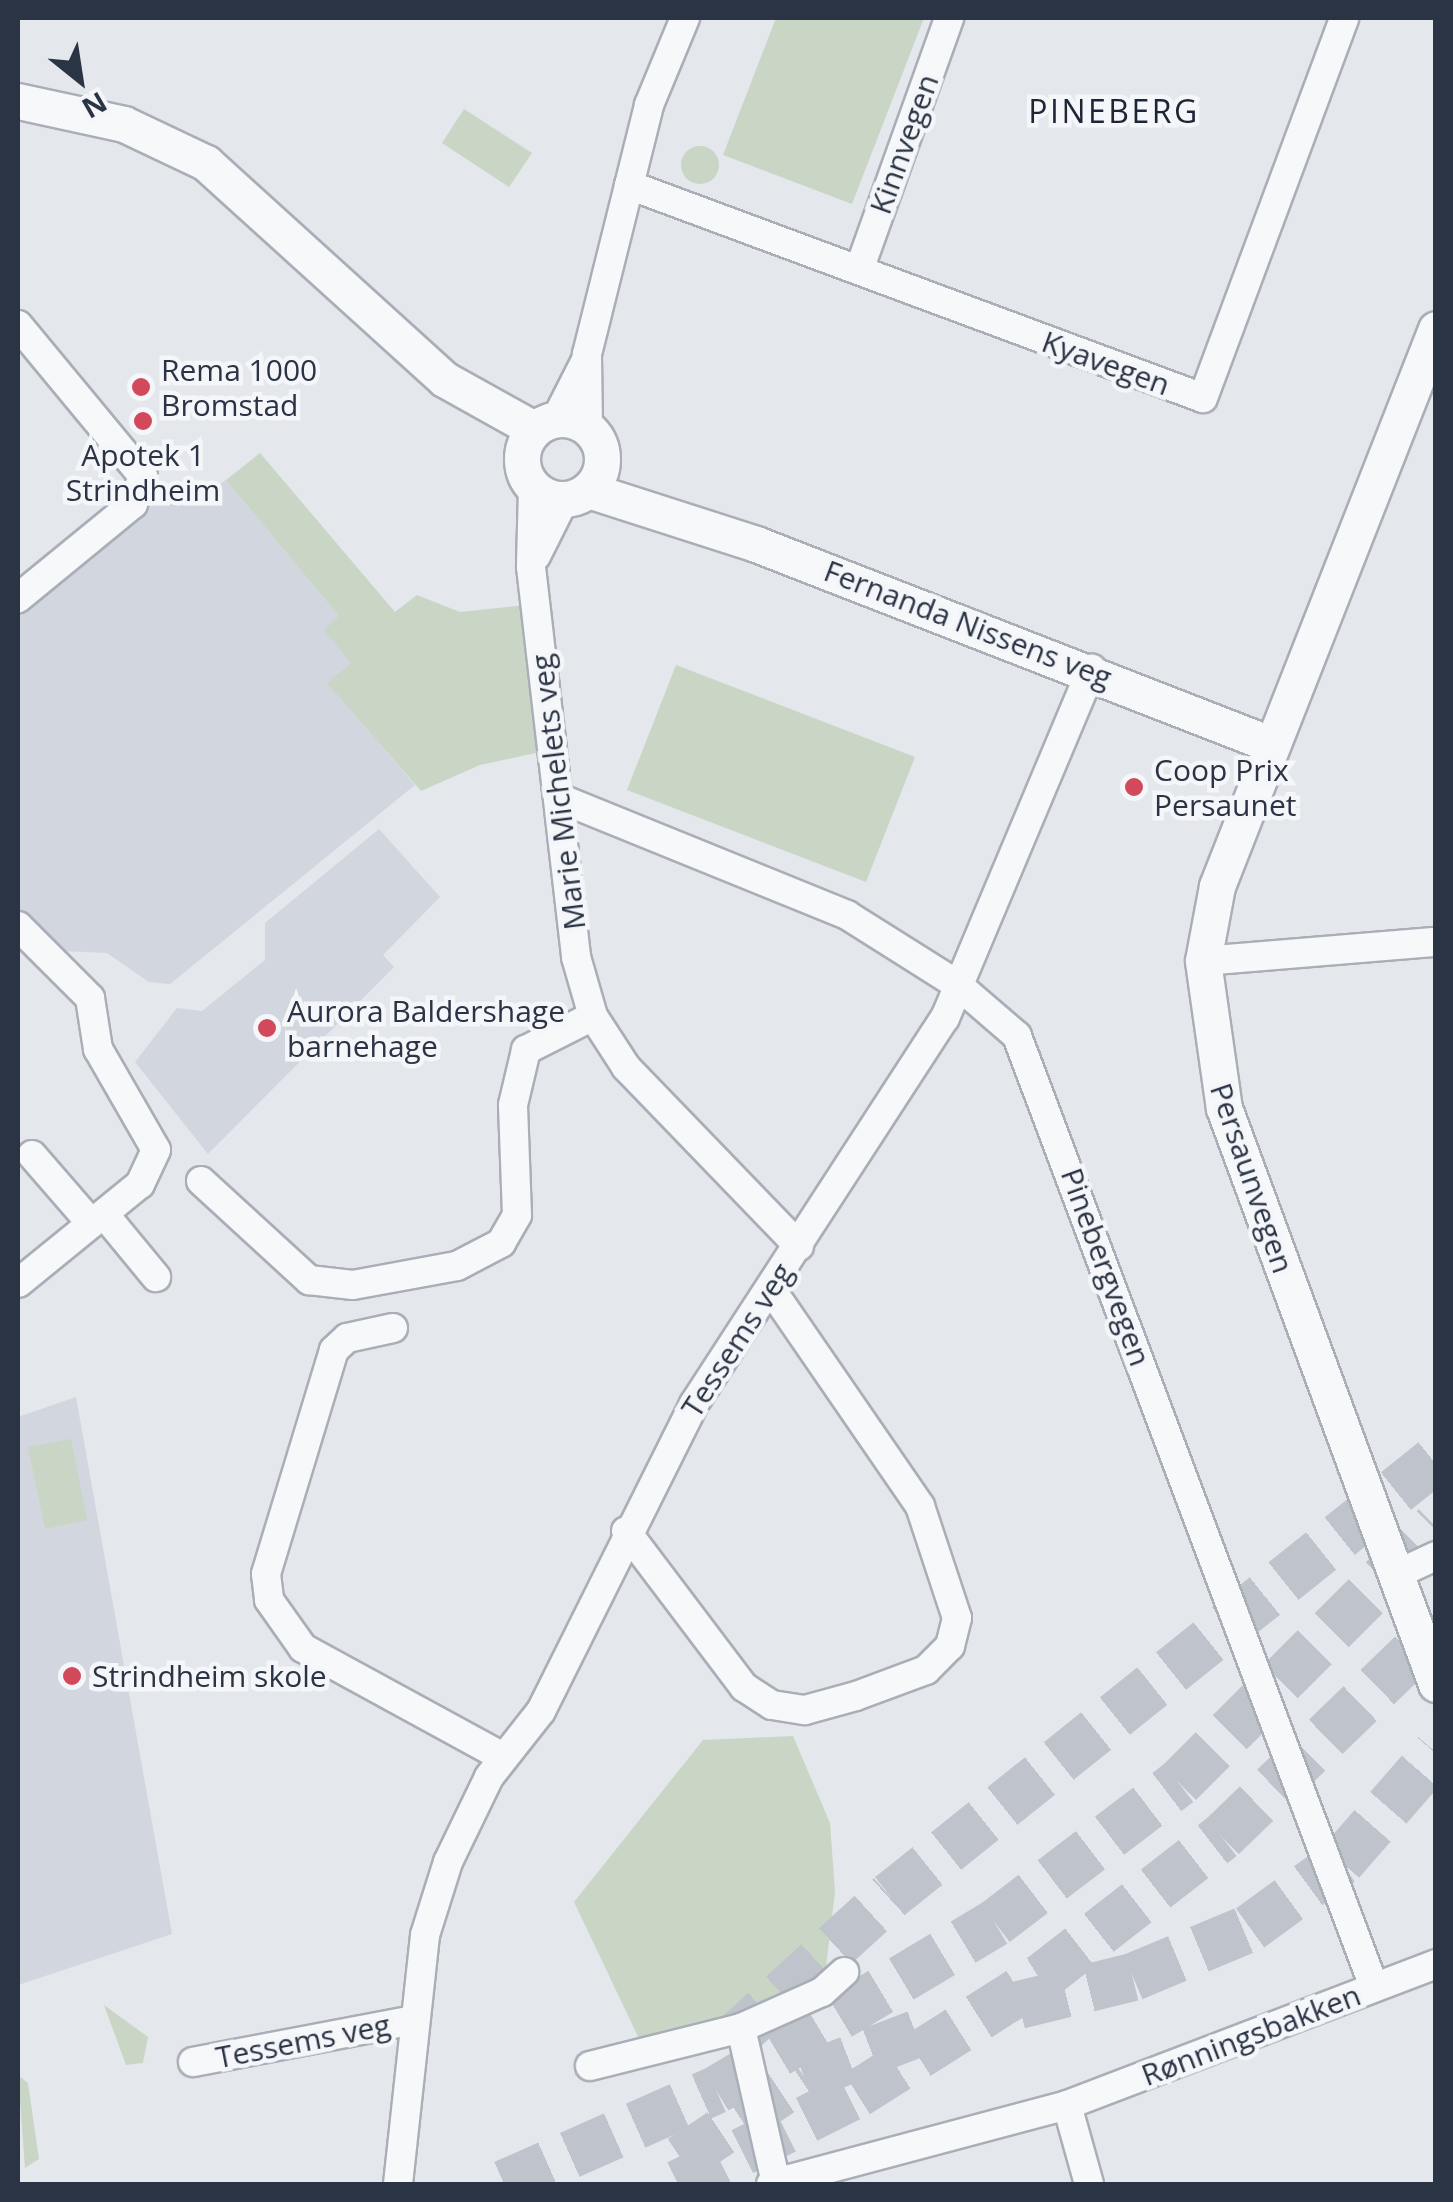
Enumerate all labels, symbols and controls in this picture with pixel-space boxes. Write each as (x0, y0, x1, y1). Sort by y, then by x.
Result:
north arrow (30, 30, 130, 130)
street label: Kinnvegen (862, 69, 946, 219)
text: N (76, 84, 114, 128)
district label: PINEBERG (1028, 92, 1200, 130)
street label: Kyavegen (1037, 323, 1175, 403)
place label: Rema 1000 Bromstad (161, 352, 317, 422)
marker: Rema 1000 Bromstad (130, 376, 152, 398)
marker: Apotek 1 Strindheim (132, 410, 154, 432)
place label: Apotek 1 Strindheim (66, 437, 220, 508)
street label: Fernanda Nissens veg (819, 553, 1117, 695)
street label: Marie Michelets veg (523, 652, 593, 932)
place label: Coop Prix Persaunet (1154, 752, 1296, 822)
marker: Coop Prix Persaunet (1123, 776, 1145, 798)
place label: Aurora Baldershage barnehage (287, 993, 565, 1064)
marker: Aurora Baldershage barnehage (256, 1017, 278, 1039)
street label: Persaunvegen (1203, 1078, 1301, 1278)
street label: Pinebergvegen (1054, 1163, 1158, 1371)
street label: Tessems veg (674, 1256, 800, 1424)
place label: Strindheim skole (92, 1658, 327, 1694)
marker: Strindheim skole (61, 1665, 83, 1687)
street label: Rønningsbakken (1136, 1977, 1366, 2093)
street label: Tessems veg (213, 2006, 393, 2076)

